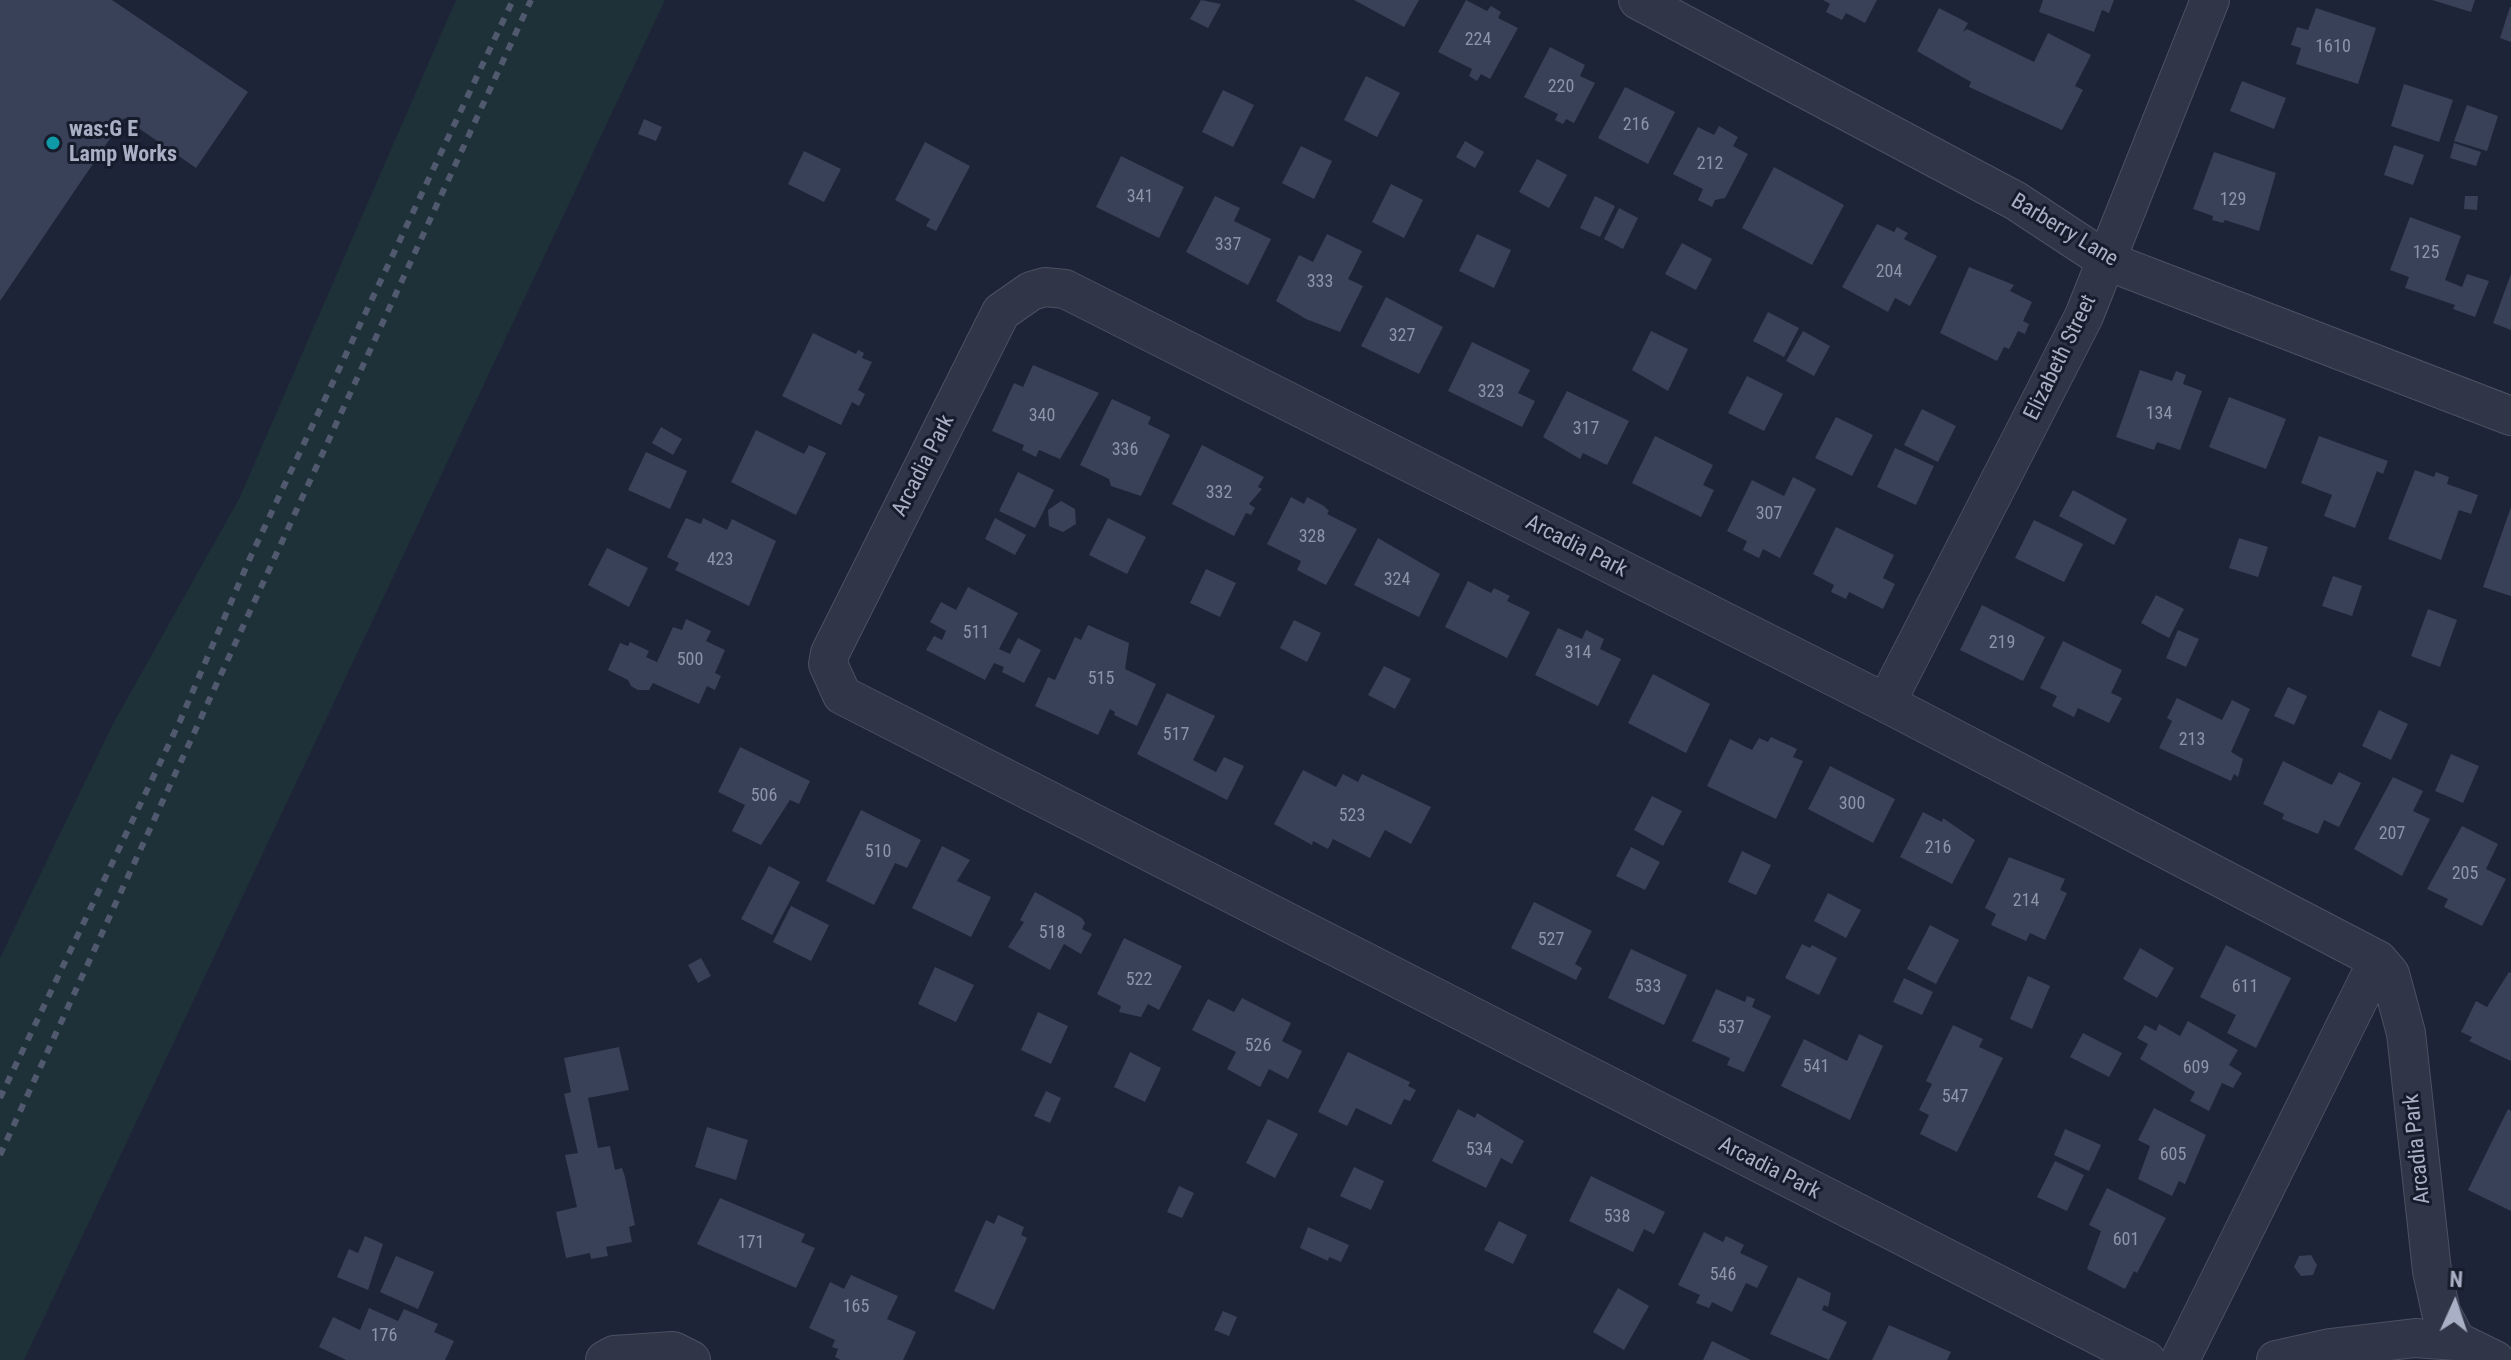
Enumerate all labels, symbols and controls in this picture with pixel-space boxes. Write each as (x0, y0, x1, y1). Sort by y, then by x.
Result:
house number: 224 (1465, 29, 1491, 51)
house number: 1610 (2315, 36, 2351, 58)
house number: 220 (1548, 76, 1574, 98)
house number: 216 (1623, 114, 1649, 136)
place label: was:G E Lamp Works (69, 117, 177, 168)
marker: was:G E Lamp Works (44, 134, 62, 152)
house number: 212 (1697, 153, 1723, 175)
house number: 341 (1127, 186, 1153, 208)
street label: Barberry Lane (2006, 189, 2122, 273)
house number: 129 (2220, 189, 2246, 211)
house number: 337 (1215, 234, 1241, 256)
house number: 125 (2413, 242, 2439, 264)
house number: 204 (1876, 261, 1902, 283)
house number: 333 (1307, 271, 1333, 293)
street label: Elizabeth Street (2019, 291, 2103, 425)
house number: 327 (1389, 325, 1415, 347)
house number: 323 (1478, 381, 1504, 403)
house number: 134 (2146, 403, 2172, 425)
house number: 340 (1029, 405, 1055, 427)
street label: Arcadia Park (887, 411, 961, 521)
house number: 317 (1573, 418, 1599, 440)
house number: 336 (1112, 439, 1138, 461)
house number: 332 (1206, 482, 1232, 504)
house number: 307 (1756, 503, 1782, 525)
street label: Arcadia Park (1521, 510, 1631, 584)
house number: 328 (1299, 526, 1325, 548)
house number: 423 (707, 549, 733, 571)
house number: 324 (1384, 569, 1410, 591)
house number: 511 (963, 622, 989, 644)
house number: 219 (1989, 632, 2015, 654)
house number: 314 (1565, 642, 1591, 664)
house number: 500 (677, 649, 703, 671)
house number: 515 (1088, 668, 1114, 690)
house number: 517 (1163, 724, 1189, 746)
house number: 213 (2179, 729, 2205, 751)
house number: 506 (751, 785, 777, 807)
house number: 300 (1839, 793, 1865, 815)
house number: 523 (1339, 805, 1365, 827)
house number: 207 (2379, 823, 2405, 845)
house number: 216 (1925, 837, 1951, 859)
house number: 510 (865, 841, 891, 863)
house number: 205 (2452, 863, 2478, 885)
house number: 214 (2013, 890, 2039, 912)
house number: 518 (1039, 922, 1065, 944)
house number: 527 (1538, 929, 1564, 951)
house number: 522 (1126, 969, 1152, 991)
house number: 533 (1635, 976, 1661, 998)
house number: 611 (2232, 976, 2258, 998)
house number: 537 (1718, 1017, 1744, 1039)
house number: 526 (1245, 1035, 1271, 1057)
house number: 541 (1803, 1056, 1829, 1078)
house number: 609 (2183, 1057, 2209, 1079)
house number: 547 (1942, 1086, 1968, 1108)
street label: Arcadia Park (2399, 1093, 2437, 1205)
street label: Arcadia Park (1714, 1132, 1824, 1206)
house number: 534 (1466, 1139, 1492, 1161)
house number: 605 (2160, 1144, 2186, 1166)
house number: 538 (1604, 1206, 1630, 1228)
house number: 601 (2113, 1229, 2139, 1251)
house number: 171 (738, 1232, 764, 1254)
house number: 546 (1710, 1264, 1736, 1286)
north arrow (2415, 1264, 2495, 1344)
text: N (2449, 1267, 2464, 1292)
house number: 165 (843, 1296, 869, 1318)
house number: 176 (371, 1325, 397, 1347)

